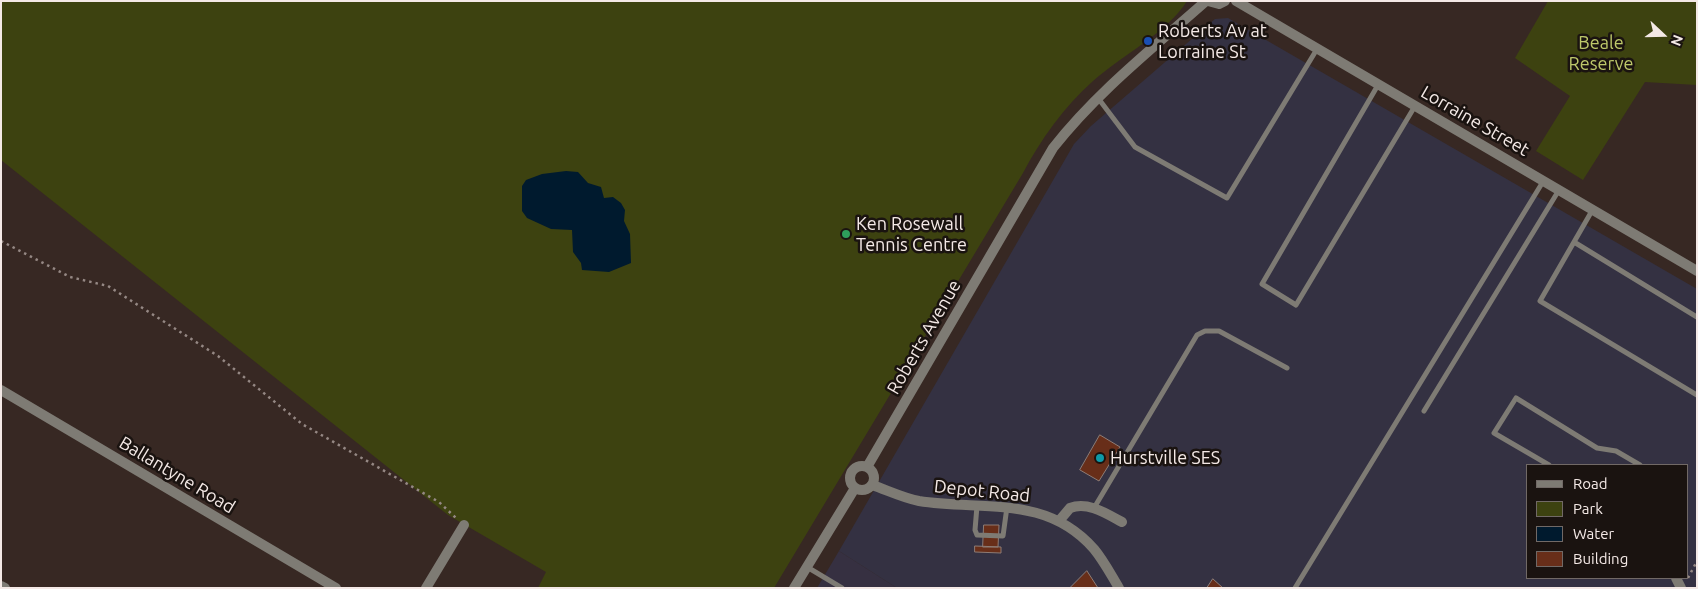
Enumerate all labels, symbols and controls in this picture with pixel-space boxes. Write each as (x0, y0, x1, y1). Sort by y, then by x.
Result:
north arrow (1638, 10, 1688, 60)
place label: Roberts Av at Lorraine St (1158, 20, 1267, 62)
park label: Beale Reserve (1569, 32, 1633, 74)
text: N (1668, 33, 1686, 48)
marker: Roberts Av at Lorraine St (1142, 35, 1154, 47)
street label: Lorraine Street (1417, 81, 1533, 161)
place label: Ken Rosewall Tennis Centre (856, 213, 967, 255)
marker: Ken Rosewall Tennis Centre (840, 228, 852, 240)
street label: Roberts Avenue (882, 276, 966, 398)
street label: Ballantyne Road (115, 432, 239, 518)
place label: Hurstville SES (1110, 447, 1220, 469)
marker: Hurstville SES (1094, 452, 1106, 464)
legend (1526, 464, 1688, 579)
street label: Depot Road (933, 475, 1031, 507)
text: Road (1573, 475, 1608, 492)
text: Park (1573, 500, 1603, 517)
text: Water (1573, 525, 1614, 542)
text: Building (1573, 550, 1628, 567)

